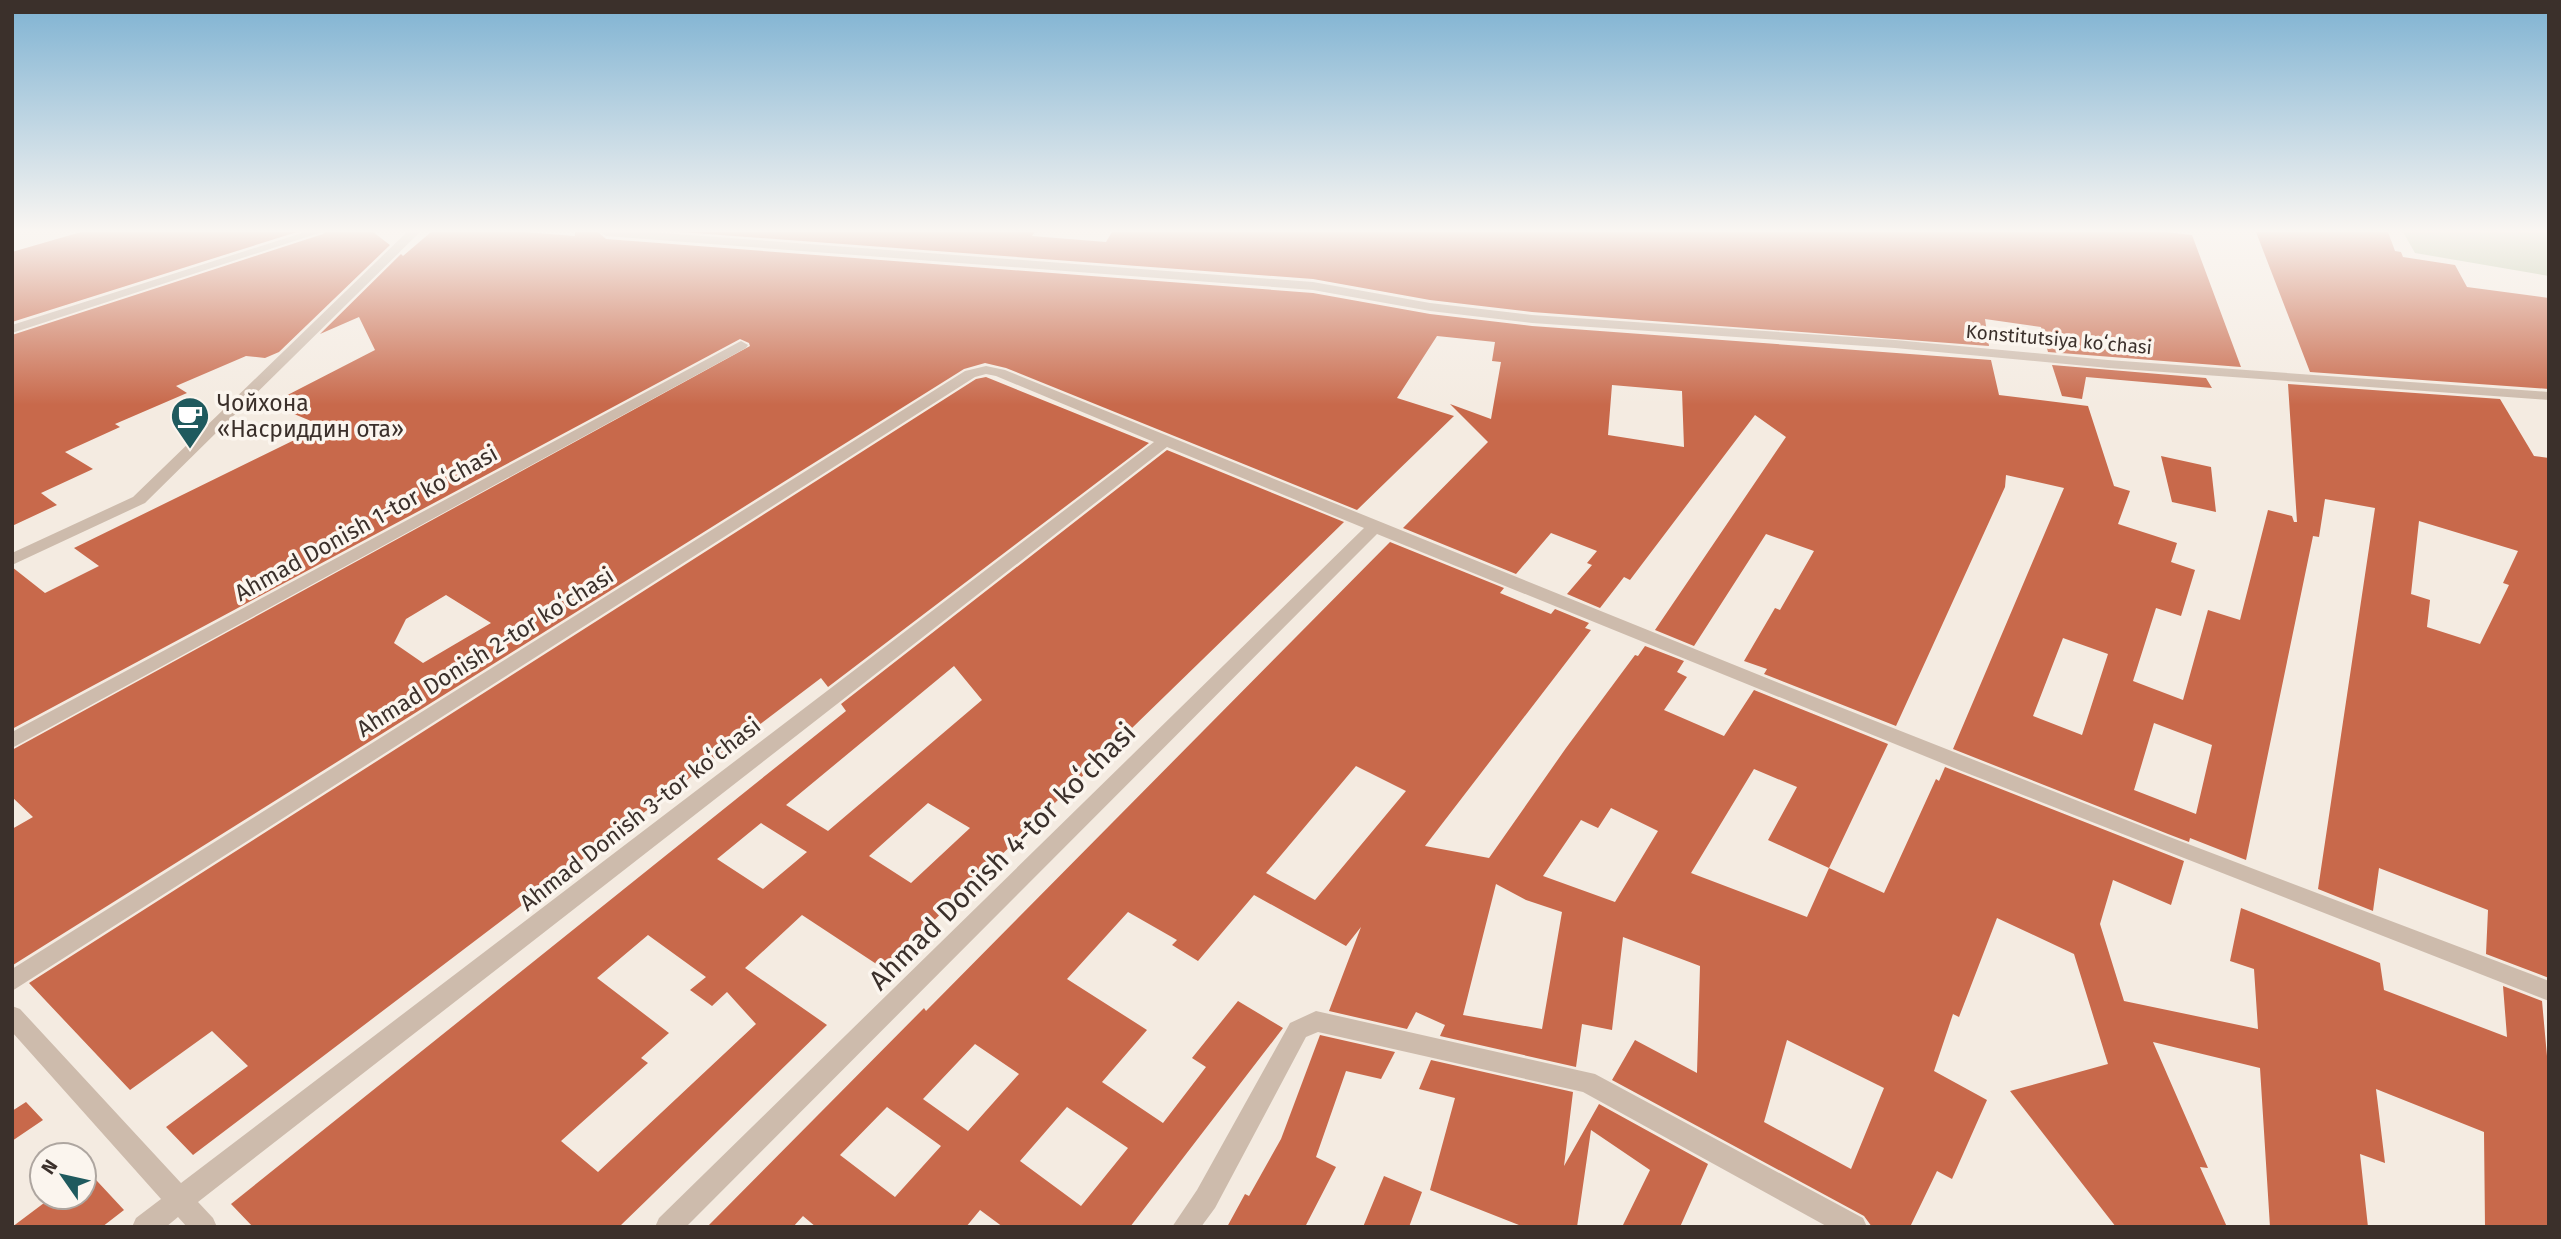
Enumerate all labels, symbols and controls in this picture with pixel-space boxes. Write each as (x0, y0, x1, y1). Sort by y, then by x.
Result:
street label: Konstitutsiya koʻchasi (1965, 320, 2153, 359)
place label: Чойхона «Насриддин ота» (217, 389, 404, 443)
cafe icon: Чойхона «Насриддин ота» (169, 395, 211, 450)
street label: Ahmad Donish 1-tor koʻchasi (230, 439, 502, 607)
street label: Ahmad Donish 2-tor koʻchasi (351, 561, 619, 743)
street label: Ahmad Donish 3-tor koʻchasi (514, 711, 766, 917)
street label: Ahmad Donish 4-tor koʻchasi (862, 716, 1143, 997)
north arrow (28, 1141, 98, 1211)
text: N (36, 1155, 62, 1178)

